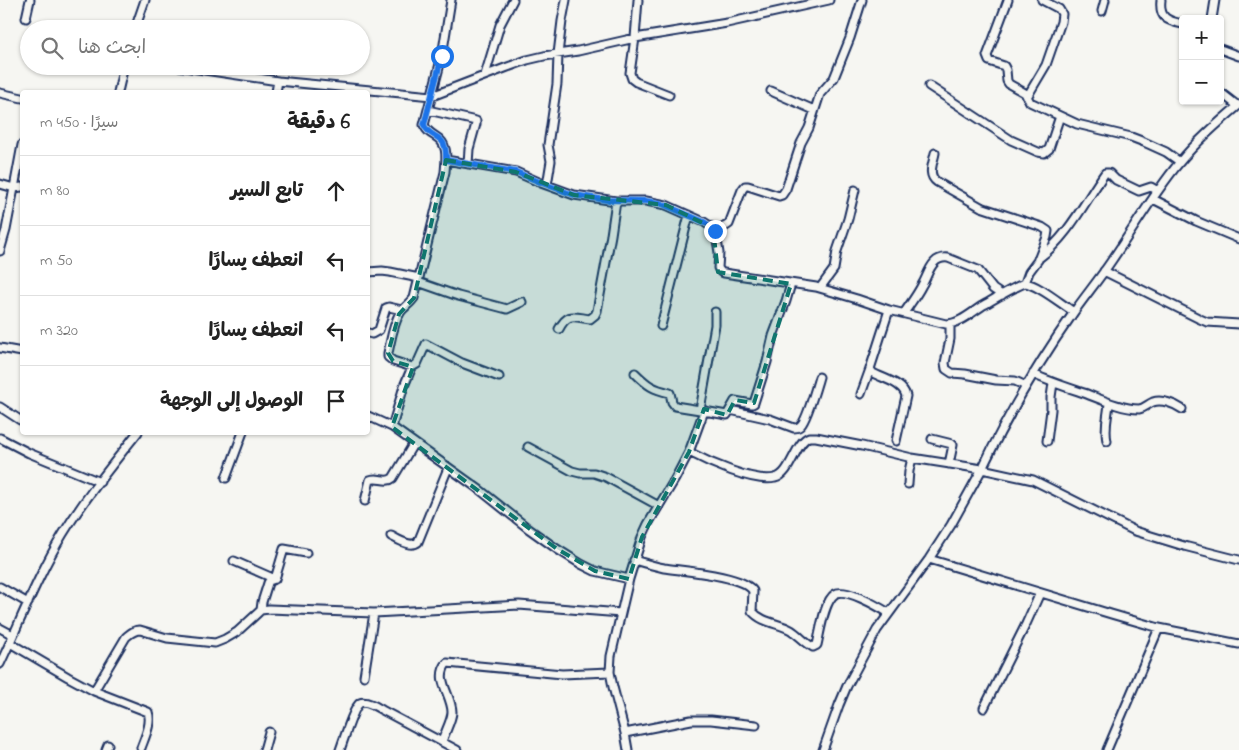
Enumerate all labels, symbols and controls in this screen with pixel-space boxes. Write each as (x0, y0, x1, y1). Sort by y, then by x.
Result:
map controls (1179, 15, 1224, 105)
button: + (1179, 15, 1224, 60)
search box (20, 20, 370, 75)
icon: search (38, 34, 66, 62)
text: ابحث هنا (78, 35, 146, 62)
route start (431, 45, 454, 68)
button: − (1179, 60, 1224, 105)
text: 6 دقيقة (287, 108, 350, 138)
text: سيرًا · 450 m (40, 111, 118, 135)
icon: ahead (322, 177, 350, 205)
text: تابع السير (231, 178, 303, 205)
text: 80 m (40, 179, 69, 203)
route end (704, 220, 727, 243)
icon: left (322, 247, 350, 275)
text: انعطف يسارًا (208, 248, 303, 275)
text: 50 m (40, 249, 73, 273)
icon: left (322, 317, 350, 345)
text: انعطف يسارًا (208, 318, 303, 345)
text: 320 m (40, 319, 78, 343)
icon: arrive (322, 387, 350, 415)
text: الوصول إلى الوجهة (160, 388, 303, 415)

